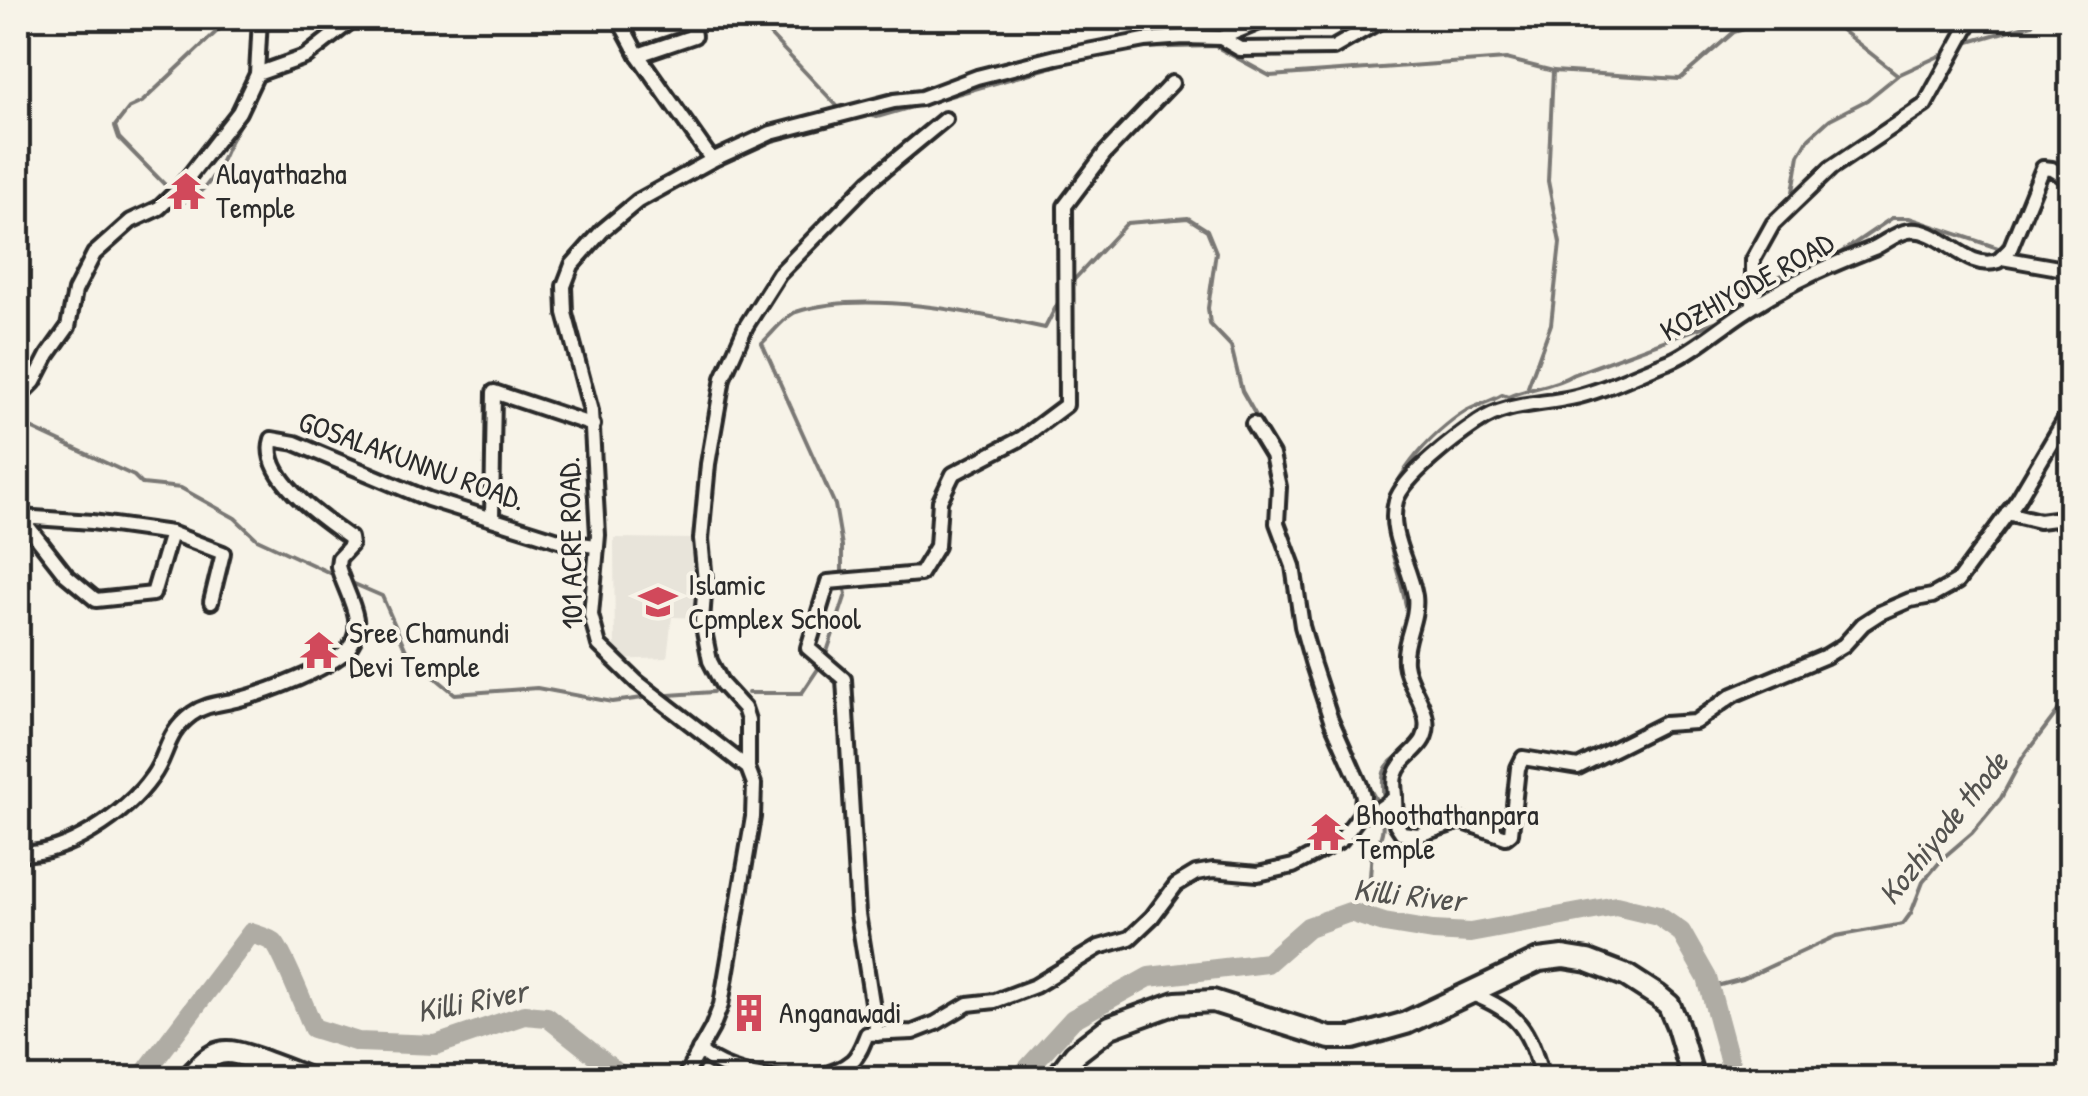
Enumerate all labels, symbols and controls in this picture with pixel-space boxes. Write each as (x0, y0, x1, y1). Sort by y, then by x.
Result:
place label: Alayathazha Temple (216, 153, 347, 227)
temple icon: Alayathazha Temple (165, 170, 207, 212)
street label: KOZHIYODE ROAD (1653, 222, 1841, 350)
street label: GOSALAKUNNU ROAD. (293, 400, 531, 520)
street label: 101 ACRE ROAD. (548, 456, 592, 630)
place label: Islamic Cpmplex School (688, 564, 861, 638)
school or university icon: Islamic Cpmplex School (637, 581, 679, 623)
place label: Sree Chamundi Devi Temple (349, 612, 510, 686)
temple icon: Sree Chamundi Devi Temple (298, 629, 340, 671)
water label: Kozhiyode thode (1868, 741, 2018, 913)
place label: Bhoothathanpara Temple (1356, 794, 1539, 868)
temple icon: Bhoothathanpara Temple (1305, 811, 1347, 853)
water label: Killi River (1351, 867, 1471, 922)
water label: Killi River (413, 968, 534, 1032)
building icon: Anganawadi (728, 992, 770, 1034)
place label: Anganawadi (779, 992, 902, 1032)

